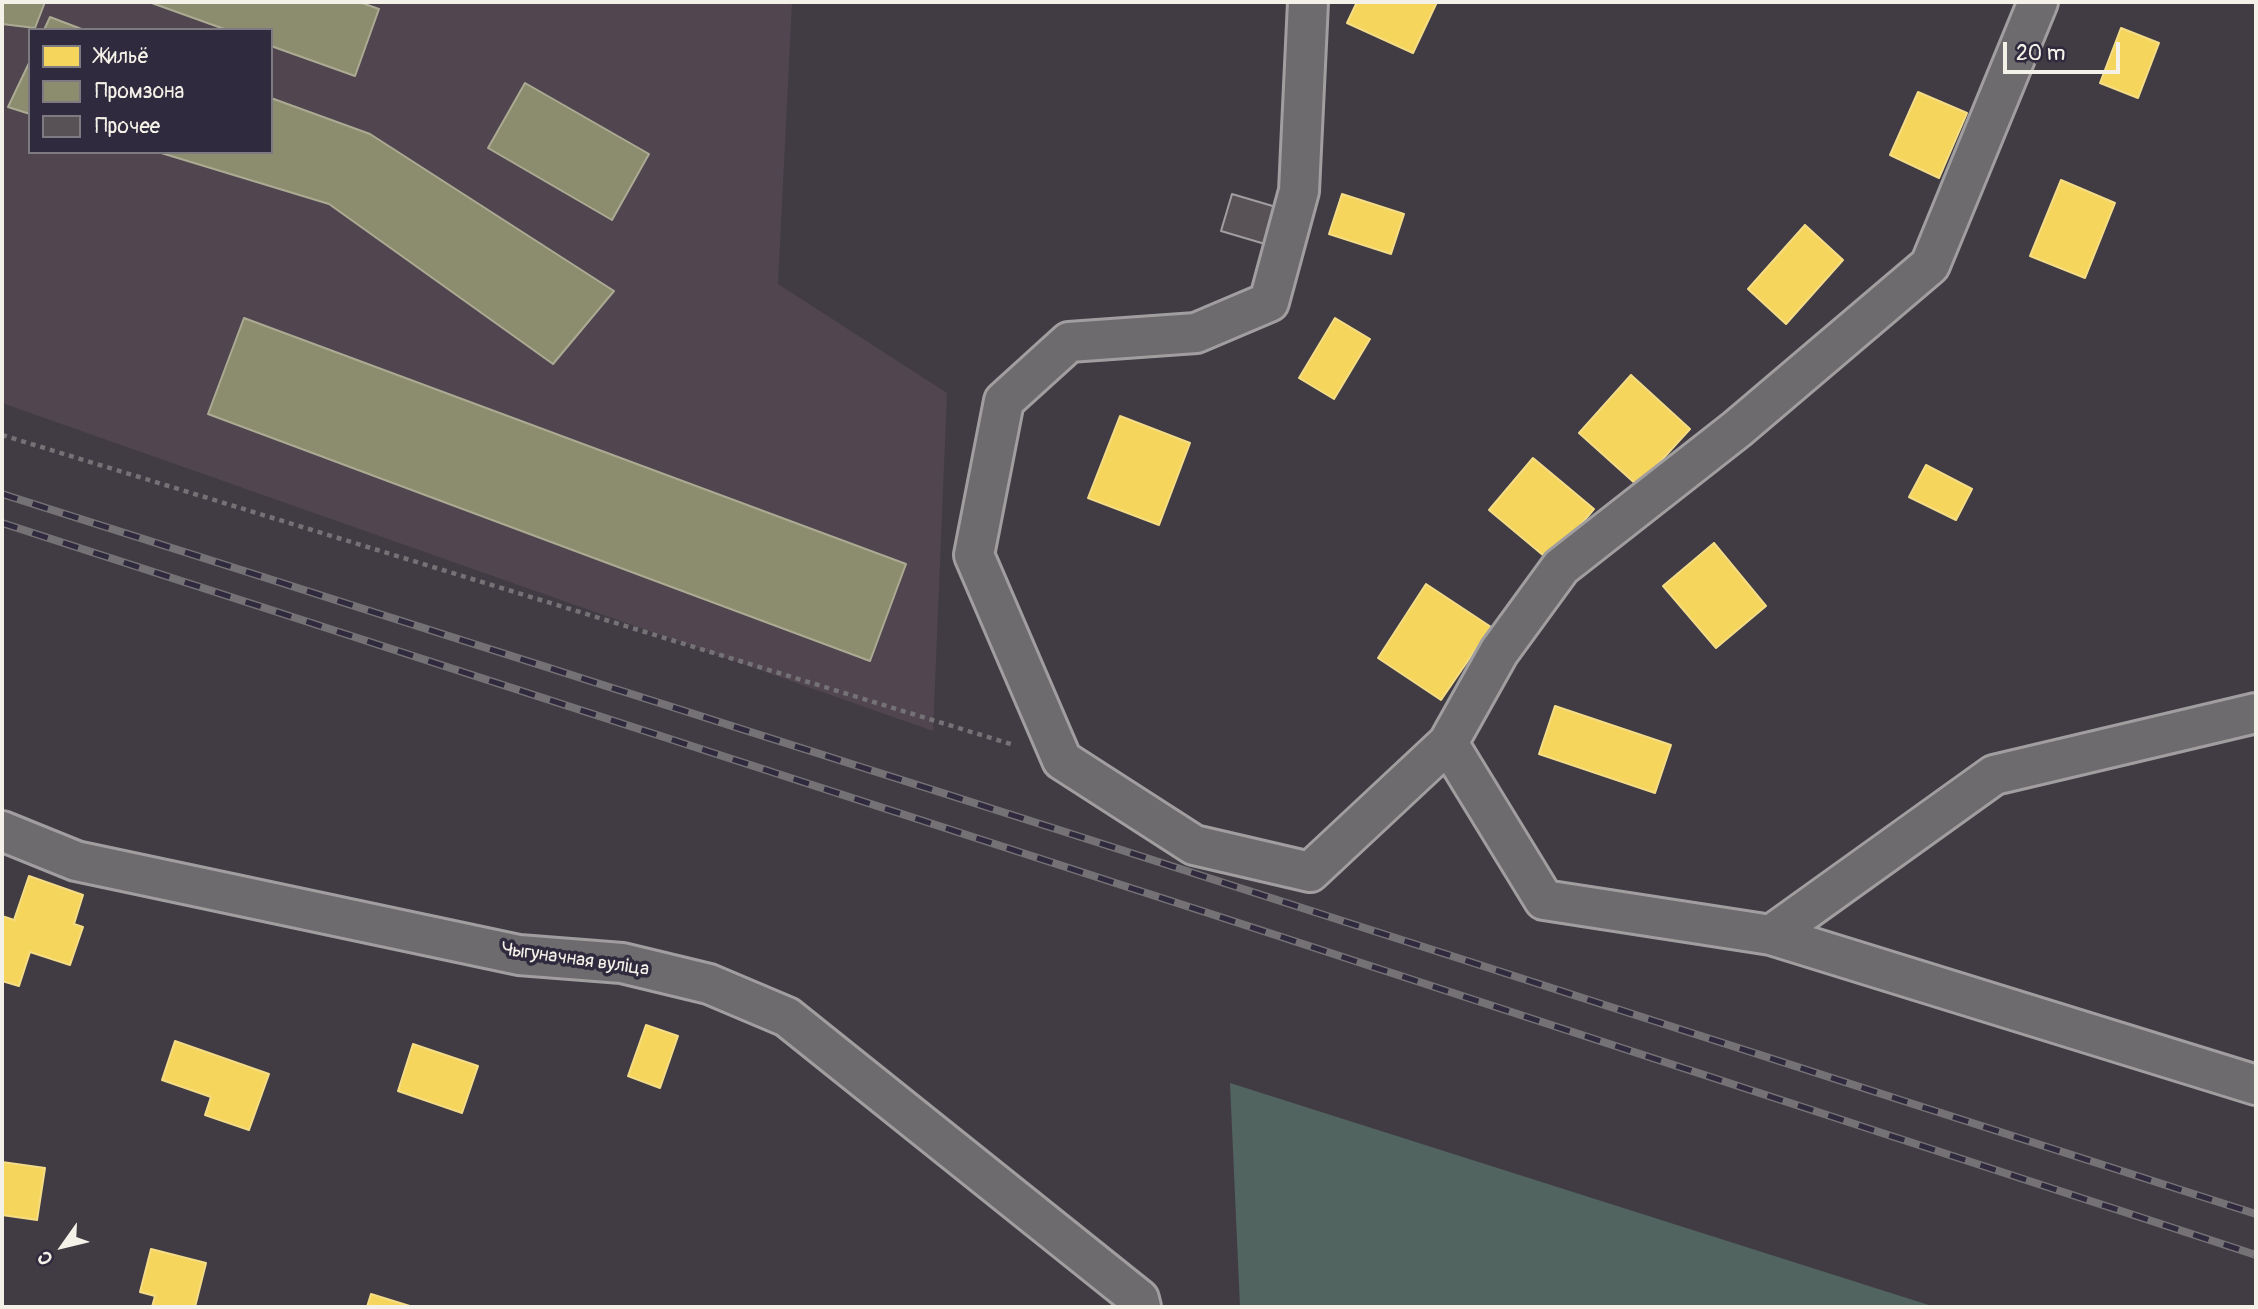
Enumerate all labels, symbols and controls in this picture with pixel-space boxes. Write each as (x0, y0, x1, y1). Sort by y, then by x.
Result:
legend (28, 28, 273, 154)
scale bar (2006, 28, 2123, 72)
text: 20 m (2016, 40, 2065, 67)
text: Жильё (95, 43, 149, 70)
text: Промзона (95, 78, 184, 105)
text: Прочее (95, 113, 160, 140)
street label: Чыгуначная вуліца (500, 938, 650, 982)
north arrow (28, 1211, 98, 1281)
text: С (32, 1246, 59, 1269)

